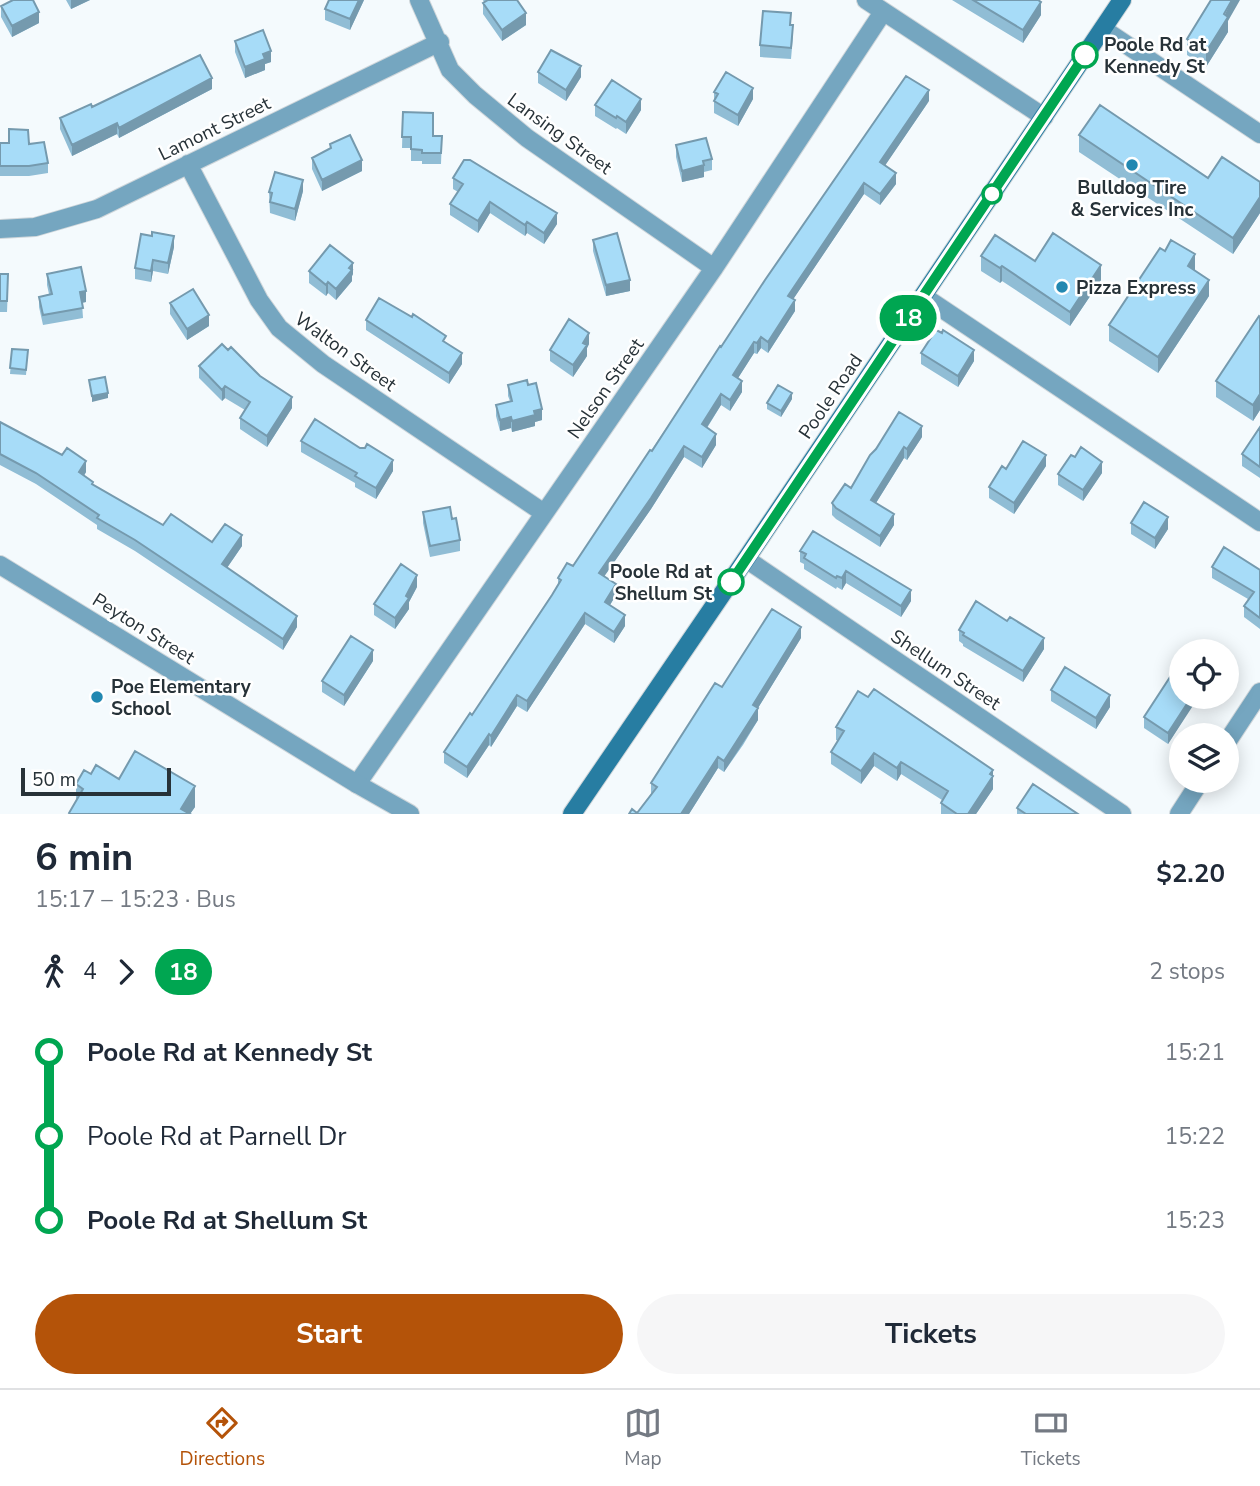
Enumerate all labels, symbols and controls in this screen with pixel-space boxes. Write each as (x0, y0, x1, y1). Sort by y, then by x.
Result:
place label: Poole Rd at Kennedy St (1104, 32, 1207, 80)
marker: Poole Rd at Kennedy St (1072, 42, 1098, 68)
street label: Lansing Street (502, 87, 617, 181)
street label: Lamont Street (154, 90, 275, 167)
marker: Bulldog Tire & Services Inc (1124, 157, 1140, 173)
place label: Bulldog Tire & Services Inc (1071, 175, 1194, 223)
unlabelled marker (982, 184, 1002, 204)
place label: Pizza Express (1076, 275, 1196, 301)
marker: Pizza Express (1054, 279, 1070, 295)
line badge: 18 (876, 295, 940, 341)
text: 18 (894, 302, 922, 334)
street label: Walton Street (289, 306, 402, 398)
street label: Nelson Street (562, 333, 650, 444)
street label: Poole Road (793, 349, 869, 444)
place label: Poole Rd at Shellum St (610, 559, 713, 607)
marker: Poole Rd at Shellum St (718, 569, 744, 595)
street label: Peyton Street (87, 587, 200, 671)
street label: Shellum Street (885, 623, 1006, 716)
map controls (1169, 639, 1239, 793)
button: locate (1169, 639, 1239, 709)
place label: Poe Elementary School (111, 674, 252, 722)
marker: Poe Elementary School (89, 689, 105, 705)
button: layers (1169, 723, 1239, 793)
scale bar (21, 765, 172, 797)
text: 50 m (32, 767, 76, 793)
text: 6 min (35, 832, 133, 883)
text: $2.20 (1156, 856, 1225, 891)
text: 15:17 – 15:23 · Bus (35, 884, 236, 915)
icon: walk (35, 953, 73, 991)
icon: forward (107, 953, 145, 991)
text: 4 (83, 956, 97, 987)
text: 18 (169, 956, 198, 988)
text: 2 stops (1149, 956, 1225, 987)
text: Poole Rd at Kennedy St (87, 1035, 372, 1070)
text: 15:21 (1165, 1037, 1225, 1068)
text: Poole Rd at Parnell Dr (87, 1119, 347, 1154)
text: 15:22 (1165, 1121, 1225, 1152)
text: Poole Rd at Shellum St (87, 1203, 367, 1238)
text: 15:23 (1165, 1205, 1225, 1236)
button: Start (35, 1294, 623, 1374)
button: Tickets (637, 1294, 1225, 1374)
tab: Directions (179, 1404, 265, 1472)
tab: Map (624, 1404, 662, 1472)
tab: Tickets (1021, 1404, 1081, 1472)

